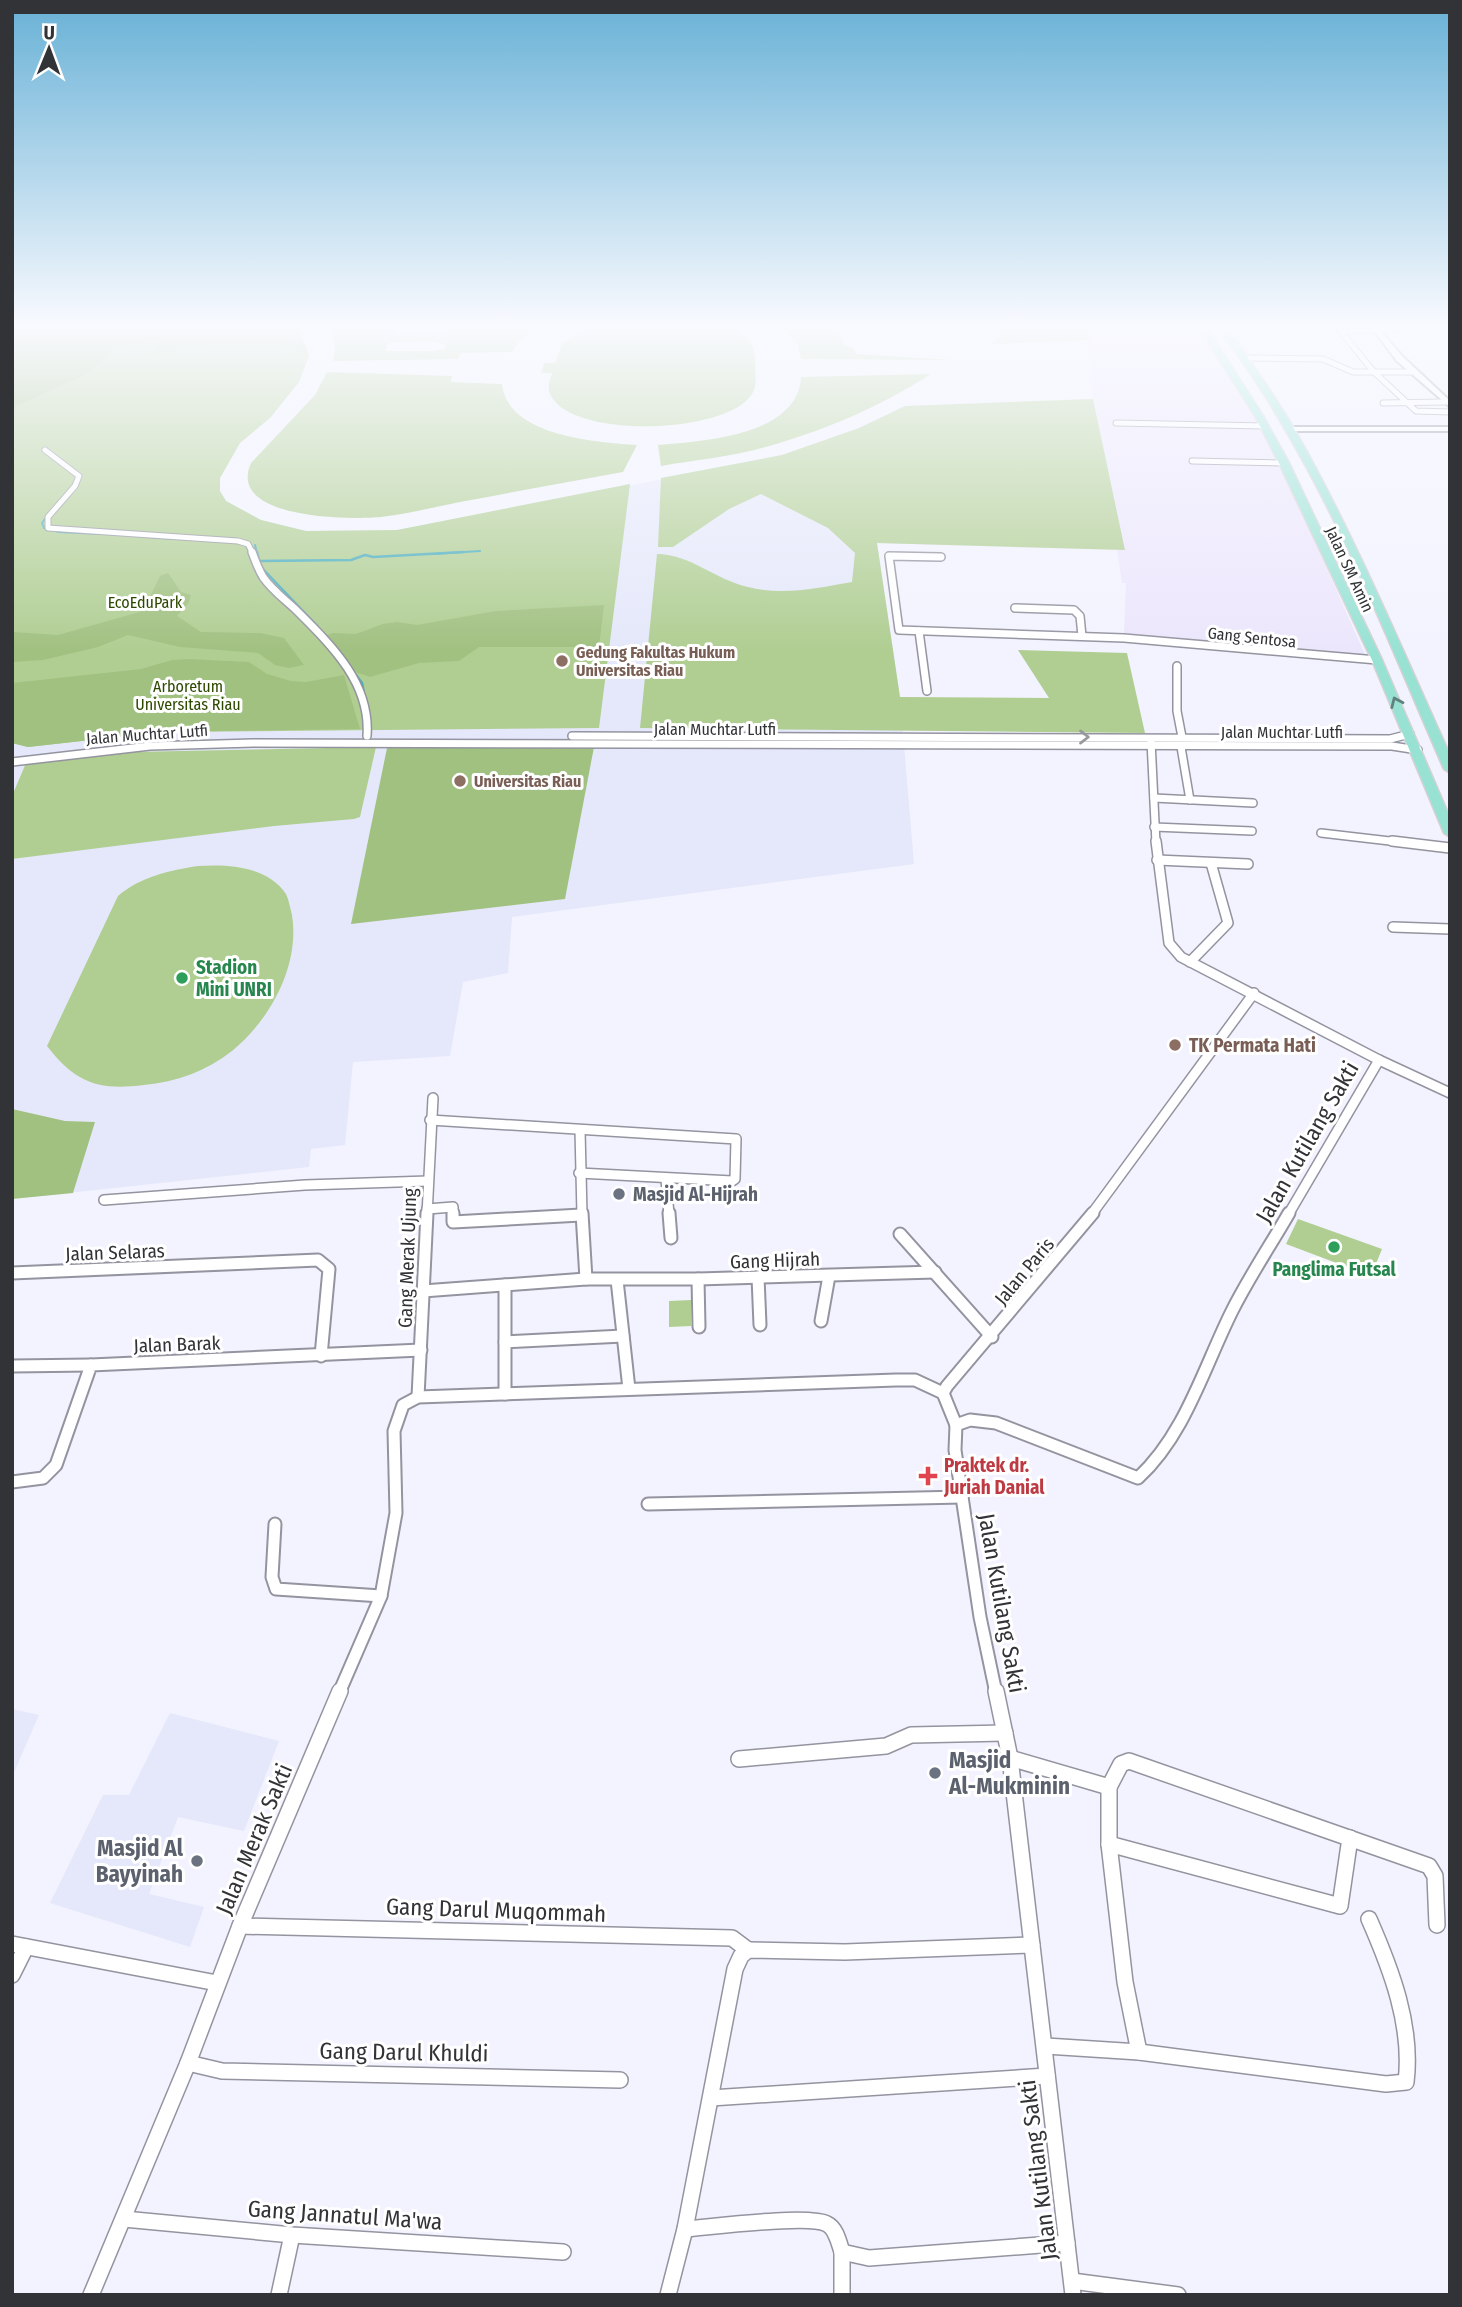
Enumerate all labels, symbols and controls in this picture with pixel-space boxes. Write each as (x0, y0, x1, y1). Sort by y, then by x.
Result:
north arrow (14, 14, 84, 84)
text: U (44, 21, 55, 44)
street label: Jalan SM Amin (1321, 523, 1378, 615)
park label: EcoEduPark (108, 593, 183, 612)
street label: Gang Sentosa (1207, 623, 1297, 652)
place label: Gedung Fakultas Hukum Universitas Riau (576, 643, 735, 680)
marker: Gedung Fakultas Hukum Universitas Riau (554, 653, 570, 669)
park label: Arboretum Universitas Riau (135, 677, 241, 714)
one-way arrow (1390, 696, 1404, 709)
street label: Jalan Muchtar Lutfi (654, 720, 776, 739)
street label: Jalan Muchtar Lutfi (85, 721, 209, 748)
street label: Jalan Muchtar Lutfi (1221, 723, 1343, 742)
one-way arrow (1079, 729, 1090, 745)
place label: Universitas Riau (474, 772, 581, 791)
marker: Universitas Riau (452, 773, 468, 789)
place label: Stadion Mini UNRI (196, 956, 272, 1001)
marker: Stadion Mini UNRI (174, 970, 190, 986)
place label: TK Permata Hati (1189, 1034, 1316, 1057)
marker: TK Permata Hati (1167, 1037, 1183, 1053)
street label: Jalan Kutilang Sakti (1249, 1056, 1365, 1228)
place label: Masjid Al-Hijrah (633, 1183, 758, 1206)
marker: Masjid Al-Hijrah (611, 1186, 627, 1202)
street label: Gang Merak Ujung (394, 1188, 421, 1328)
street label: Jalan Paris (990, 1233, 1059, 1310)
street label: Jalan Selaras (65, 1239, 165, 1266)
marker: Panglima Futsal (1326, 1239, 1342, 1255)
street label: Gang Hijrah (730, 1247, 820, 1274)
place label: Panglima Futsal (1272, 1258, 1396, 1281)
street label: Jalan Barak (133, 1331, 221, 1358)
place label: Praktek dr. Juriah Danial (943, 1454, 1045, 1499)
marker: Praktek dr. Juriah Danial (918, 1466, 938, 1486)
street label: Jalan Kutilang Sakti (972, 1511, 1032, 1695)
place label: Masjid Al-Mukminin (948, 1746, 1070, 1800)
street label: Jalan Merak Sakti (210, 1759, 298, 1919)
marker: Masjid Al-Mukminin (927, 1765, 943, 1781)
place label: Masjid Al Bayyinah (96, 1834, 184, 1888)
marker: Masjid Al Bayyinah (189, 1853, 205, 1869)
street label: Gang Darul Muqommah (385, 1892, 607, 1928)
street label: Gang Darul Khuldi (319, 2037, 489, 2067)
street label: Jalan Kutilang Sakti (1013, 2078, 1063, 2262)
street label: Gang Jannatul Ma'wa (247, 2194, 443, 2236)

